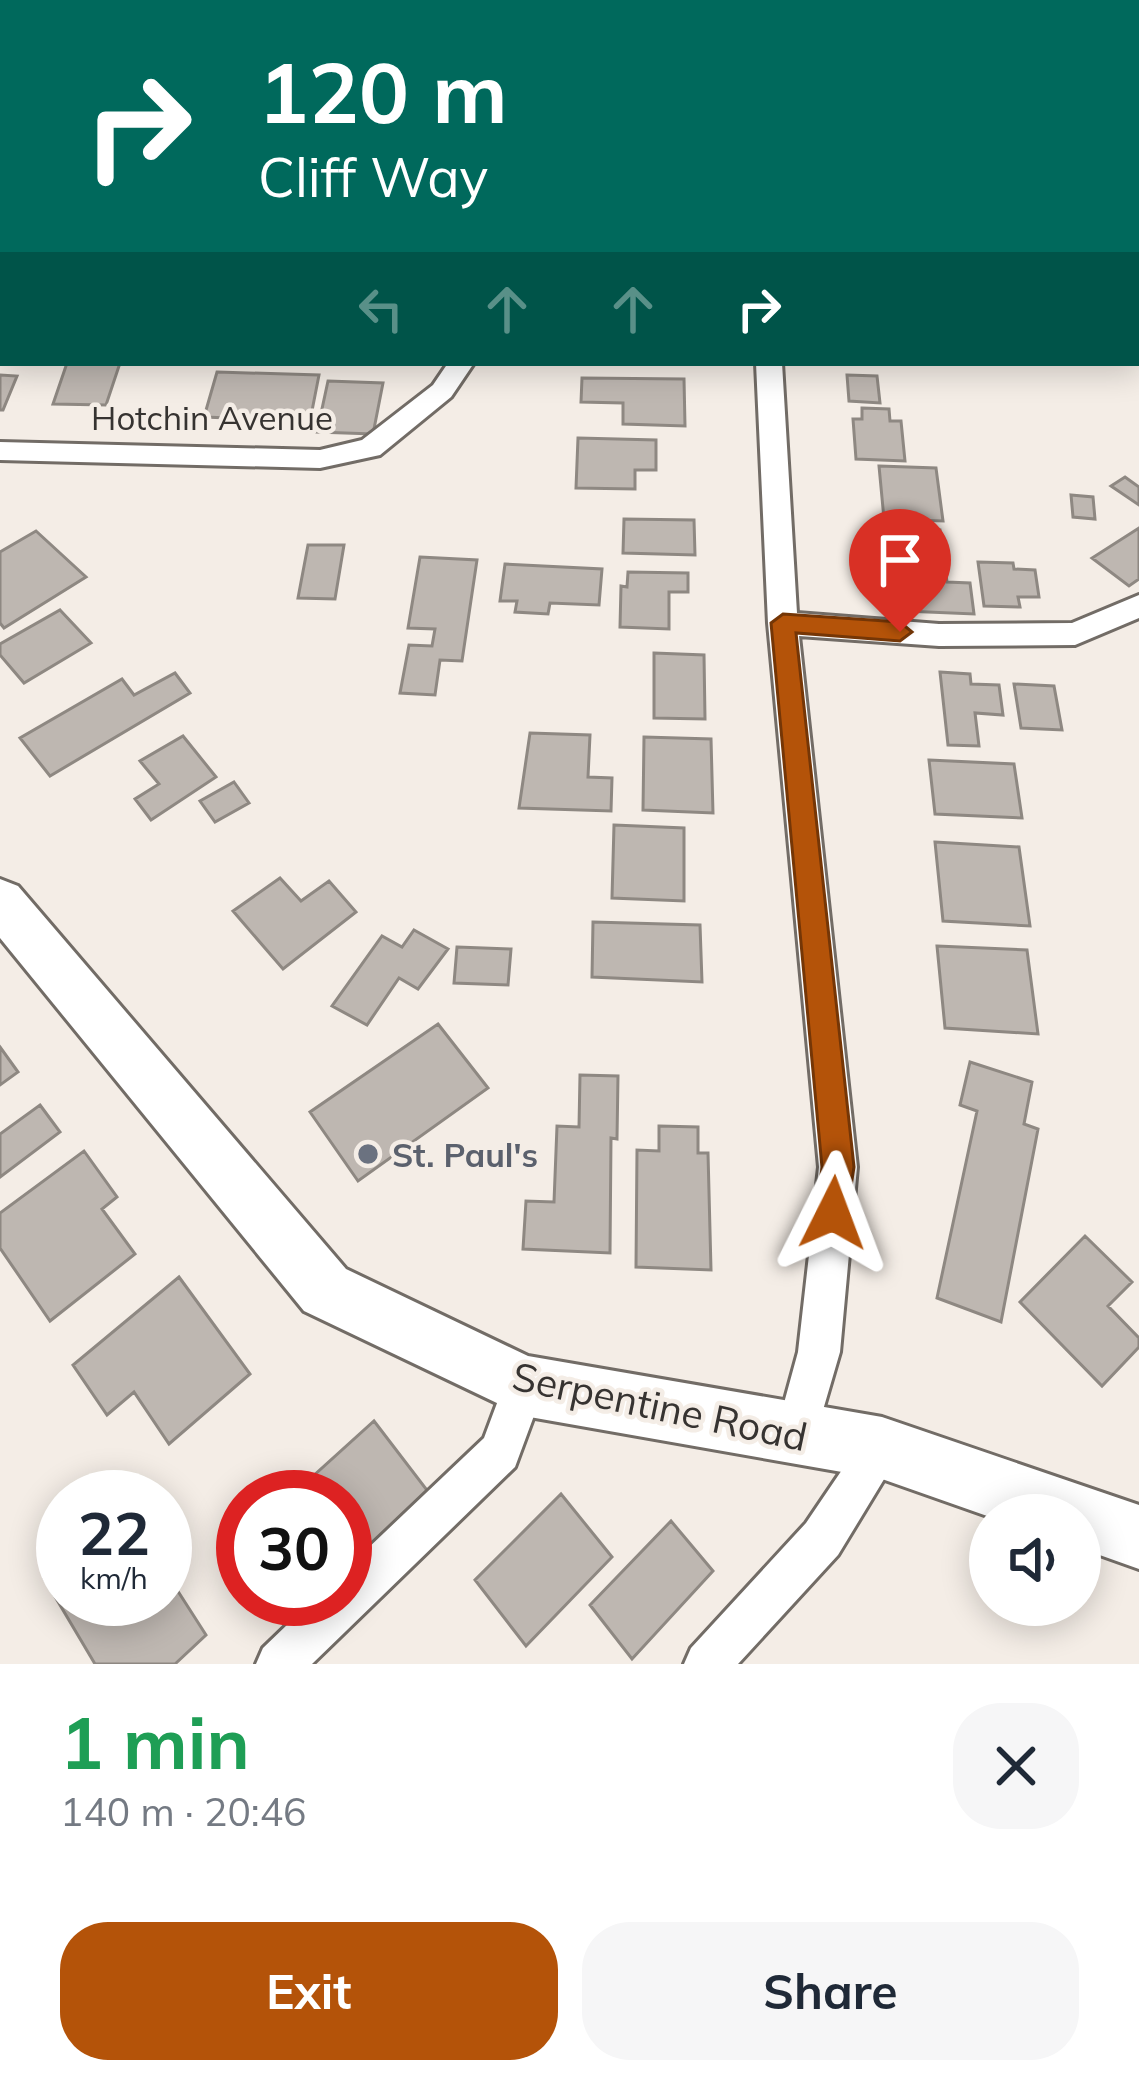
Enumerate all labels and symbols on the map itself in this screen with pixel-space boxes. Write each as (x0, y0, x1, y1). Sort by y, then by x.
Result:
street label: Hotchin Avenue (91, 397, 333, 438)
pin (849, 509, 951, 632)
place label: St. Paul's (392, 1134, 538, 1175)
marker: St. Paul's (355, 1141, 381, 1167)
position arrow (770, 1150, 896, 1276)
street label: Serpentine Road (508, 1351, 812, 1461)
speed limit sign: 30 (216, 1470, 372, 1626)

